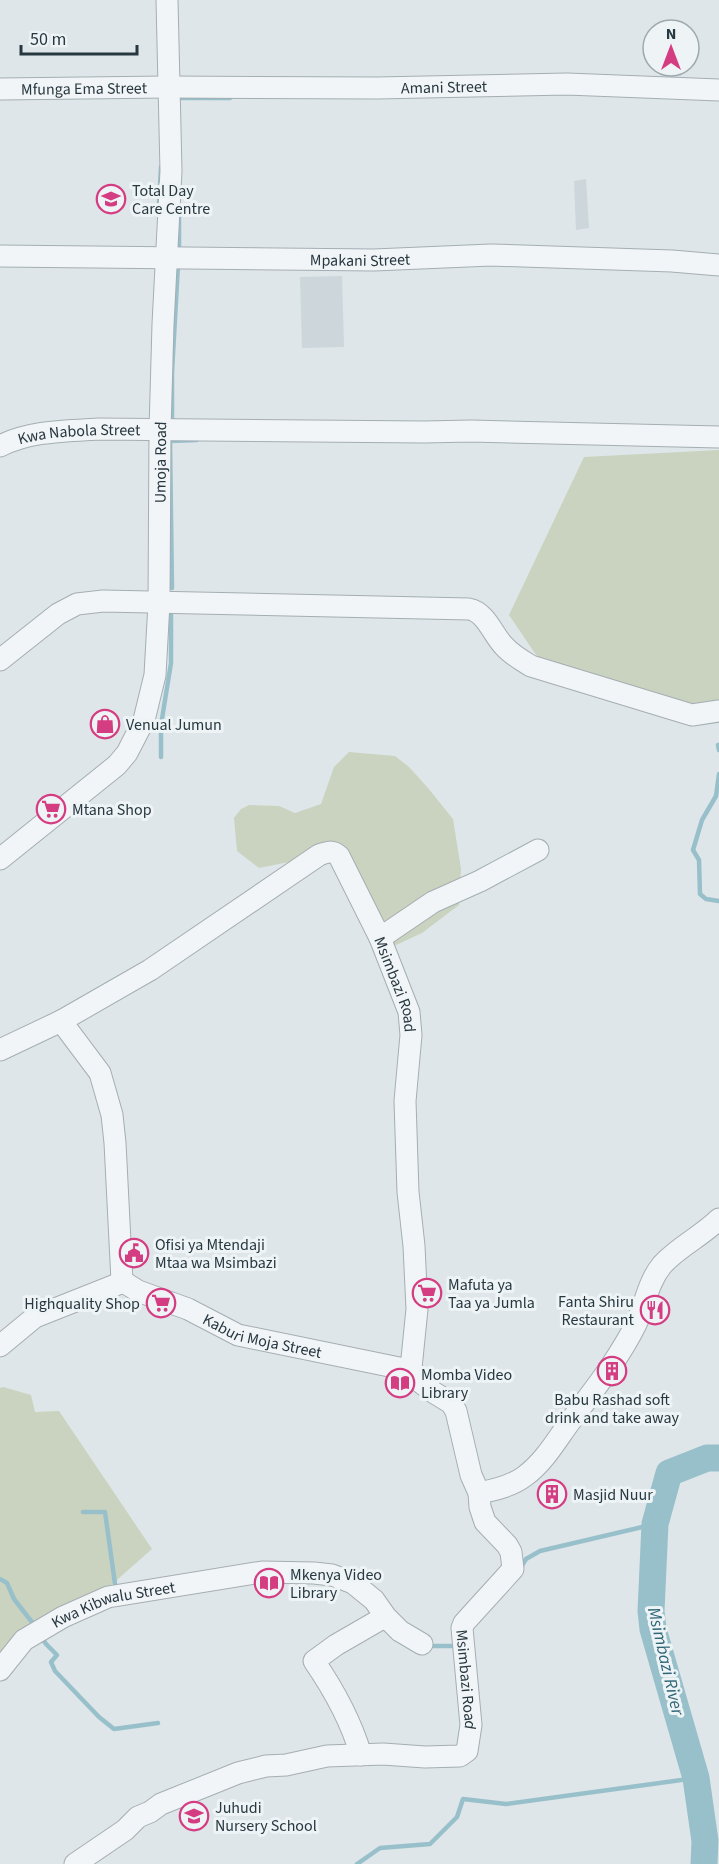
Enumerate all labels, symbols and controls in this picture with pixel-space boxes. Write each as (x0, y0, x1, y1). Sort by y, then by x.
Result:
scale bar (21, 18, 136, 56)
north arrow (641, 18, 701, 78)
text: N (666, 23, 676, 45)
text: 50 m (30, 27, 66, 52)
street label: Amani Street (401, 76, 488, 99)
street label: Mfunga Ema Street (21, 77, 148, 101)
place label: Total Day Care Centre (132, 180, 210, 220)
school or university icon: Total Day Care Centre (95, 183, 127, 215)
street label: Mpakani Street (310, 248, 411, 272)
street label: Kwa Nabola Street (15, 419, 141, 450)
street label: Umoja Road (150, 421, 172, 503)
shop icon: Venual Jumun (89, 708, 121, 740)
place label: Venual Jumun (126, 714, 222, 736)
supermarket icon: Mtana Shop (35, 793, 67, 825)
place label: Mtana Shop (72, 799, 152, 821)
street label: Msimbazi Road (368, 934, 421, 1033)
place label: Ofisi ya Mtendaji Mtaa wa Msimbazi (155, 1234, 277, 1274)
public building icon: Ofisi ya Mtendaji Mtaa wa Msimbazi (118, 1237, 150, 1269)
place label: Mafuta ya Taa ya Jumla (448, 1274, 535, 1314)
supermarket icon: Mafuta ya Taa ya Jumla (411, 1277, 443, 1309)
supermarket icon: Highquality Shop (145, 1287, 177, 1319)
place label: Fanta Shiru Restaurant (558, 1291, 635, 1331)
place label: Highquality Shop (24, 1293, 140, 1315)
restaurant icon: Fanta Shiru Restaurant (639, 1294, 671, 1326)
street label: Kaburi Moja Street (199, 1309, 324, 1364)
building icon: Babu Rashad soft drink and take away (596, 1355, 628, 1387)
place label: Momba Video Library (421, 1364, 512, 1404)
library icon: Momba Video Library (384, 1367, 416, 1399)
place label: Babu Rashad soft drink and take away (545, 1389, 680, 1429)
building icon: Masjid Nuur (536, 1478, 568, 1510)
place label: Masjid Nuur (573, 1484, 653, 1506)
place label: Mkenya Video Library (290, 1564, 382, 1604)
library icon: Mkenya Video Library (253, 1567, 285, 1599)
street label: Kwa Kibwalu Street (47, 1576, 177, 1634)
water label: Msimbazi River (641, 1605, 690, 1718)
street label: Msimbazi Road (450, 1628, 482, 1731)
place label: Juhudi Nursery School (215, 1797, 317, 1837)
school or university icon: Juhudi Nursery School (178, 1800, 210, 1832)

